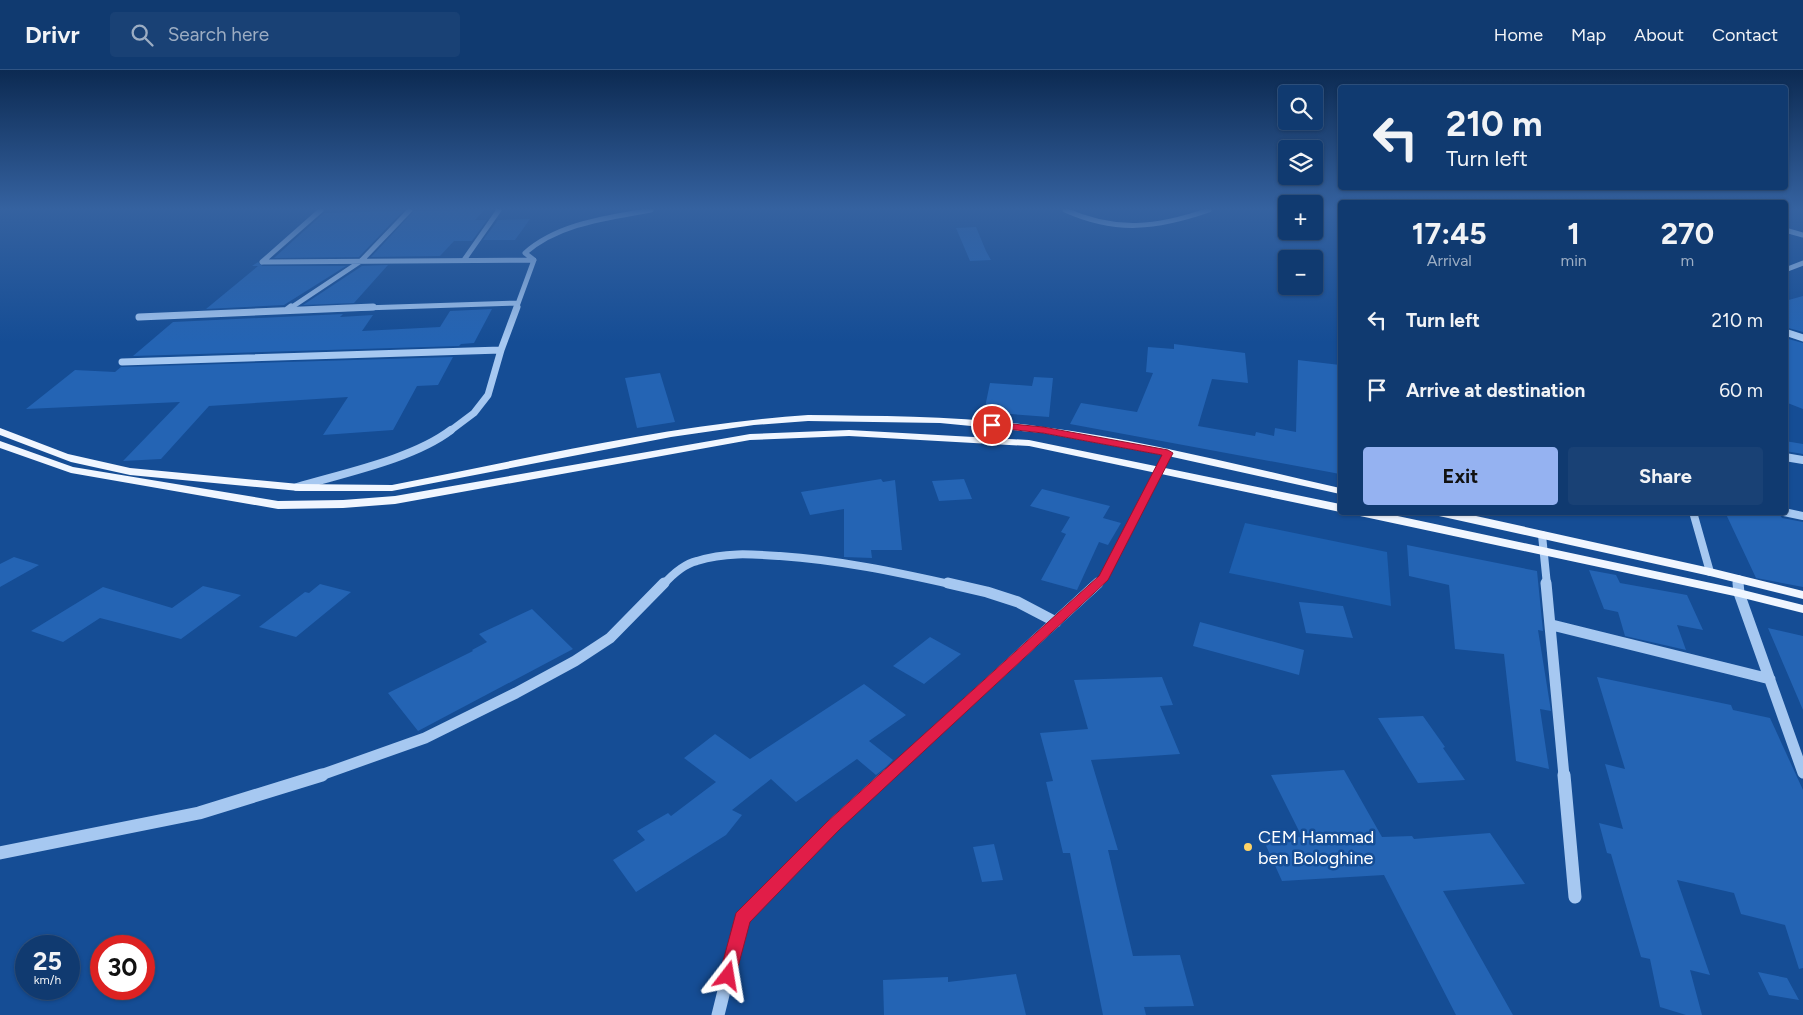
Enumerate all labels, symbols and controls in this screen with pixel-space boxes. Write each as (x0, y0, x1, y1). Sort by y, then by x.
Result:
search box (110, 12, 460, 57)
text: Drivr (25, 20, 80, 49)
icon: search (128, 21, 156, 49)
text: Search here (168, 23, 269, 46)
text: Home (1494, 24, 1543, 46)
text: Map (1571, 24, 1606, 46)
text: About (1634, 24, 1684, 46)
text: Contact (1712, 24, 1778, 46)
map controls (1278, 85, 1323, 295)
button: search (1278, 85, 1323, 130)
text: 210 m (1446, 103, 1543, 145)
icon: left (1363, 105, 1428, 170)
button: layers (1278, 140, 1323, 185)
text: Turn left (1446, 145, 1528, 172)
button: + (1278, 195, 1323, 240)
text: 17:45 (1412, 215, 1487, 252)
text: 1 (1567, 215, 1580, 252)
text: 270 (1661, 215, 1714, 252)
button: − (1278, 250, 1323, 295)
text: Arrival (1427, 251, 1472, 270)
text: min (1561, 251, 1587, 270)
text: m (1681, 251, 1694, 270)
icon: left (1363, 306, 1391, 334)
text: Turn left (1406, 309, 1480, 332)
text: 210 m (1711, 309, 1763, 332)
icon: arrive (1363, 376, 1391, 404)
text: Arrive at destination (1406, 379, 1585, 402)
text: 60 m (1719, 379, 1763, 402)
pin (971, 404, 1013, 446)
icon: arrive (978, 411, 1006, 439)
button: Exit (1363, 447, 1558, 505)
button: Share (1568, 447, 1763, 505)
place label: CEM Hammad ben Bologhine (1258, 826, 1374, 869)
marker: CEM Hammad ben Bologhine (1242, 841, 1254, 853)
speed limit sign: 30 (90, 935, 155, 1000)
text: 25 (33, 946, 62, 976)
position arrow (701, 949, 753, 1001)
text: km/h (34, 973, 61, 987)

